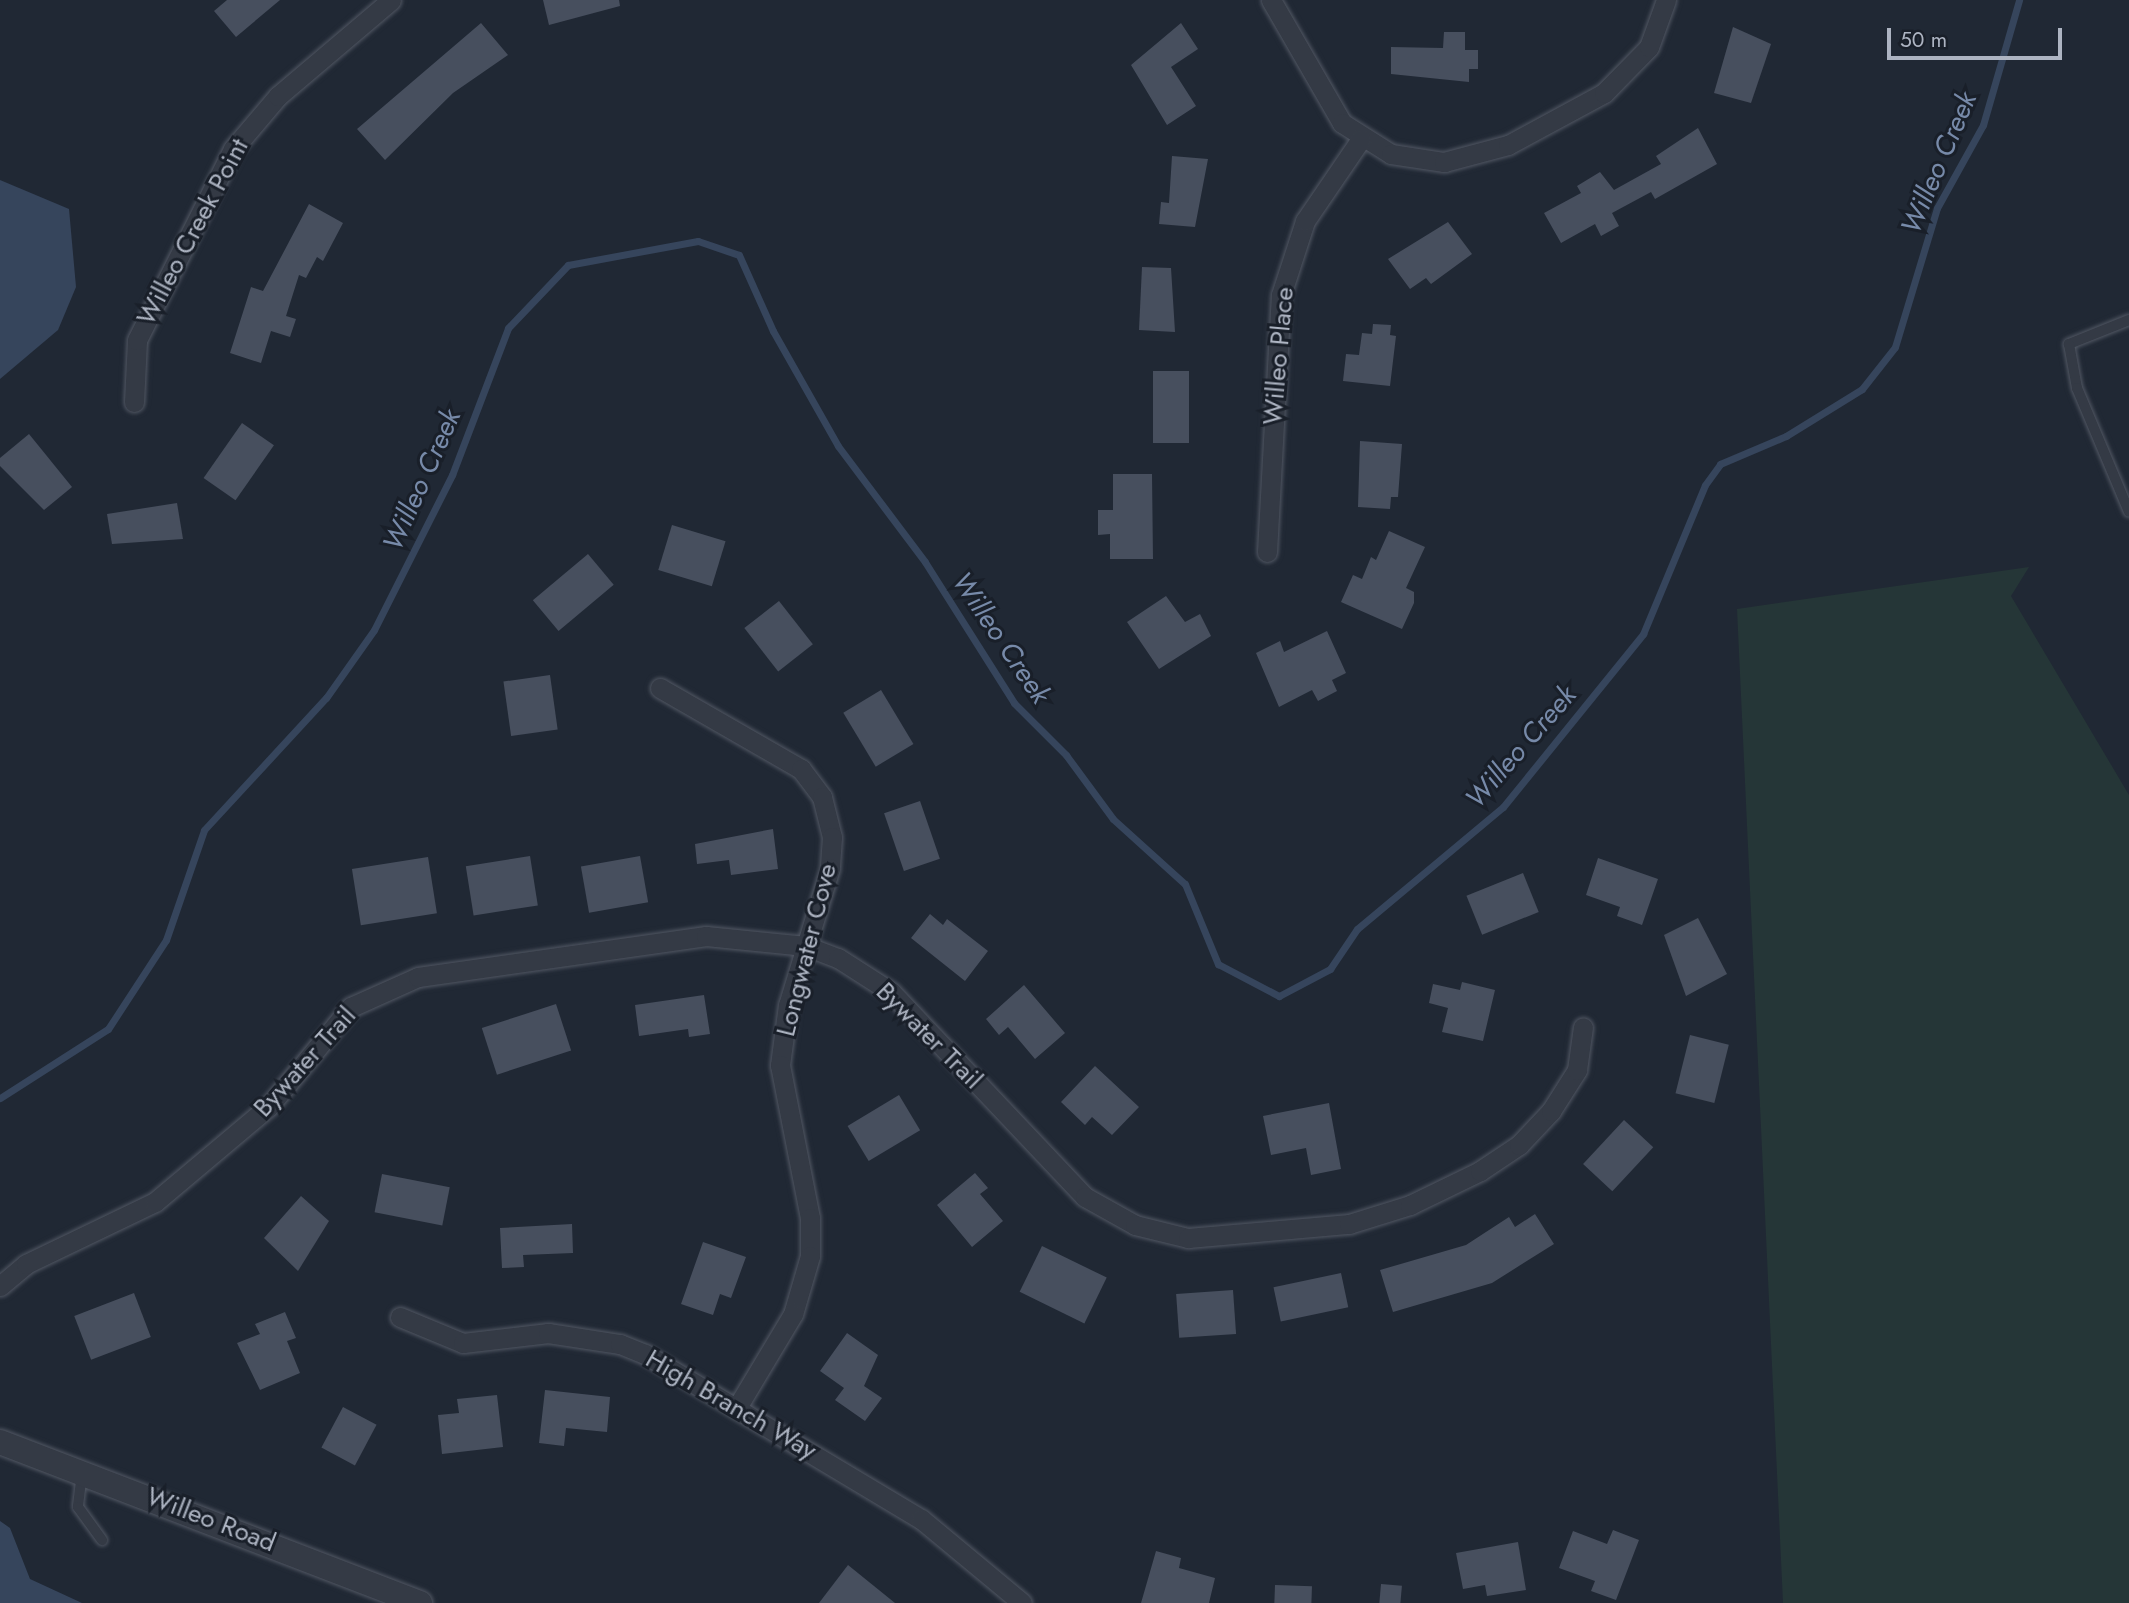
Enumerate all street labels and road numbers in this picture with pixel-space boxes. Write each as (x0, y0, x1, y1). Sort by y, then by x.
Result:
street label: Willeo Creek Point (131, 134, 255, 330)
street label: Willeo Place (1257, 286, 1301, 426)
street label: Longwater Cove (770, 860, 844, 1040)
street label: Bywater Trail (869, 976, 989, 1096)
street label: Bywater Trail (247, 1000, 363, 1124)
street label: High Branch Way (640, 1343, 822, 1467)
street label: Willeo Road (142, 1481, 280, 1559)

